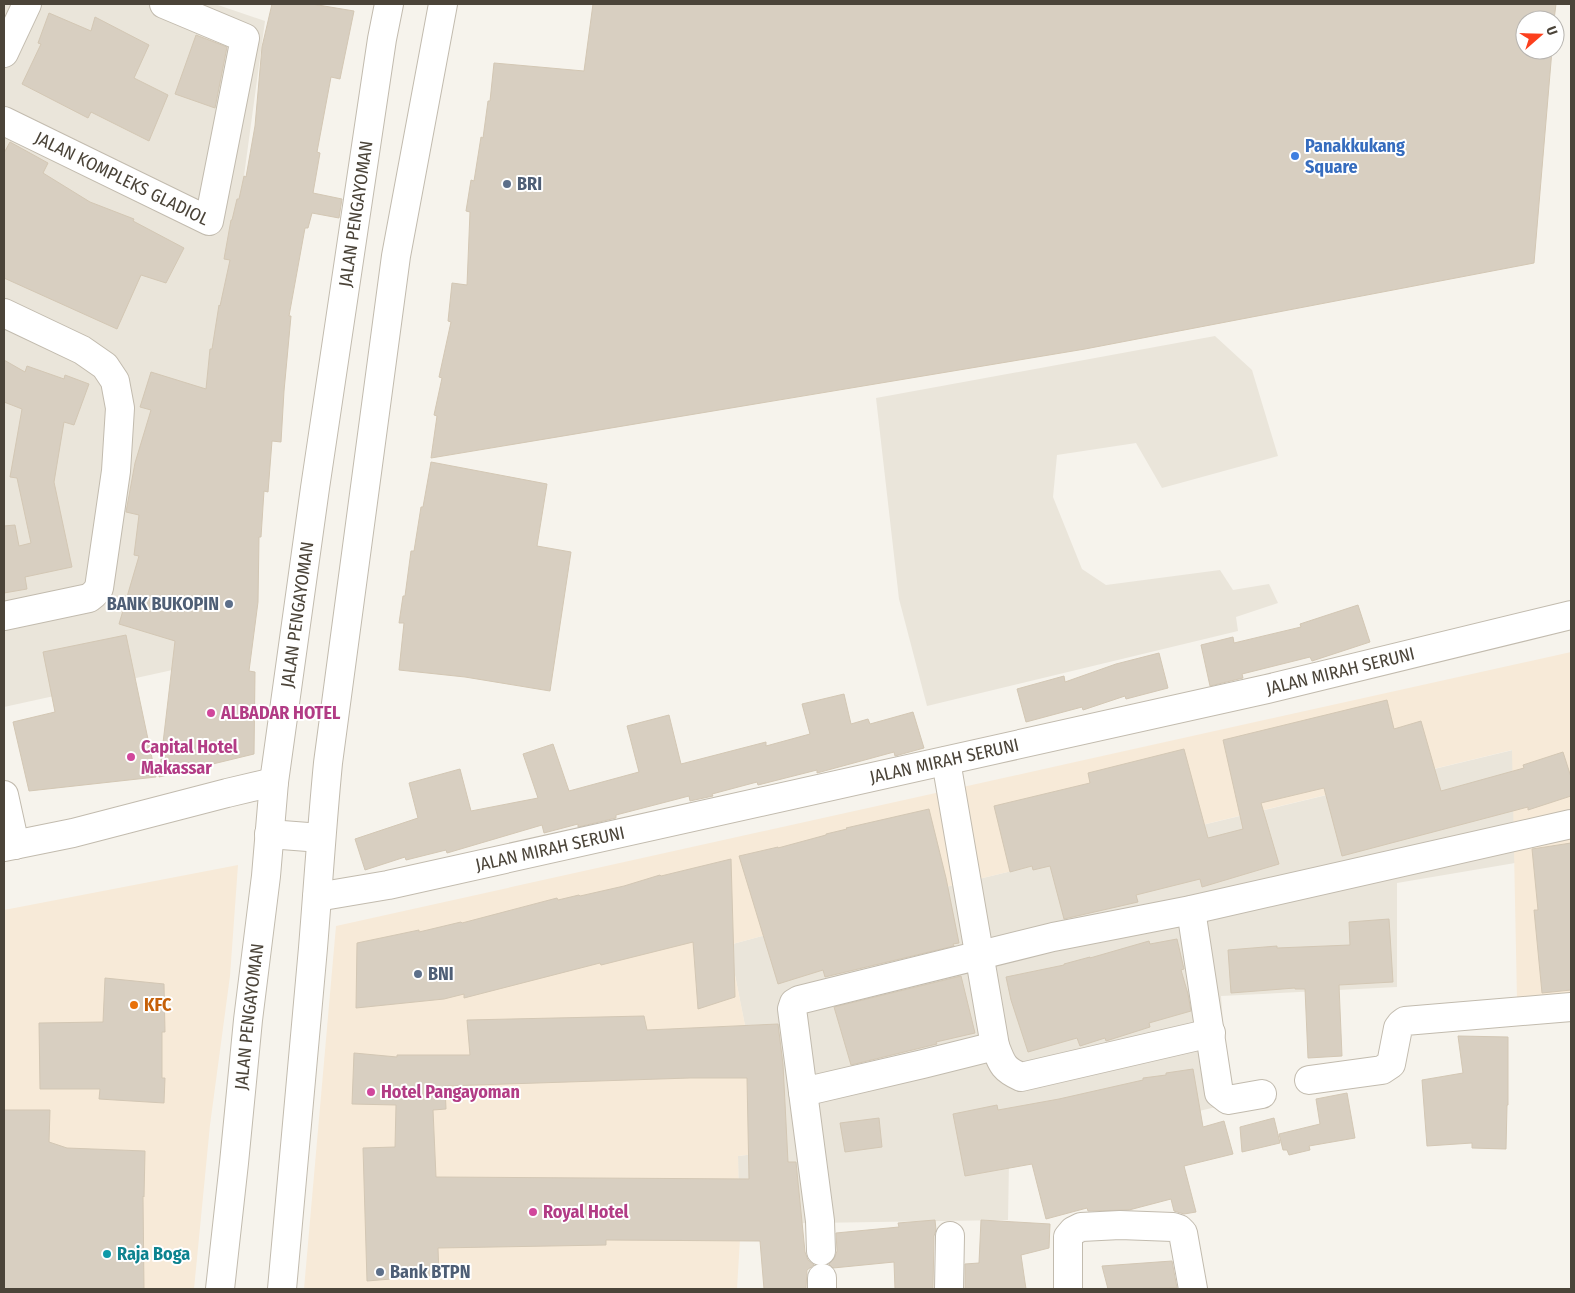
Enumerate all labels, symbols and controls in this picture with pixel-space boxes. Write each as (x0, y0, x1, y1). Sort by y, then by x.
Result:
north arrow (1515, 10, 1565, 60)
text: U (1542, 24, 1561, 37)
street label: JALAN KOMPLEKS GLADIOL (31, 127, 212, 230)
place label: Panakkukang Square (1305, 135, 1405, 178)
street label: JALAN PENGAYOMAN (334, 139, 378, 288)
marker: Panakkukang Square (1289, 150, 1301, 162)
place label: BRI (517, 173, 542, 195)
marker: BRI (501, 178, 513, 190)
street label: JALAN PENGAYOMAN (276, 540, 318, 689)
place label: BANK BUKOPIN (107, 593, 219, 615)
marker: BANK BUKOPIN (223, 598, 235, 610)
street label: JALAN MIRAH SERUNI (1264, 642, 1417, 700)
place label: ALBADAR HOTEL (220, 702, 341, 724)
marker: ALBADAR HOTEL (205, 707, 217, 719)
street label: JALAN MIRAH SERUNI (868, 734, 1021, 788)
place label: Capital Hotel Makassar (141, 736, 238, 779)
marker: Capital Hotel Makassar (125, 751, 137, 763)
street label: JALAN MIRAH SERUNI (473, 822, 627, 876)
street label: JALAN PENGAYOMAN (230, 942, 269, 1091)
place label: BNI (428, 963, 454, 985)
marker: BNI (412, 968, 424, 980)
place label: KFC (144, 994, 172, 1016)
marker: KFC (128, 999, 140, 1011)
place label: Hotel Pangayoman (381, 1081, 520, 1103)
marker: Hotel Pangayoman (365, 1086, 377, 1098)
place label: Royal Hotel (543, 1201, 629, 1223)
marker: Royal Hotel (527, 1206, 539, 1218)
place label: Raja Boga (117, 1243, 190, 1265)
marker: Raja Boga (101, 1248, 113, 1260)
place label: Bank BTPN (390, 1261, 470, 1283)
marker: Bank BTPN (374, 1266, 386, 1278)

